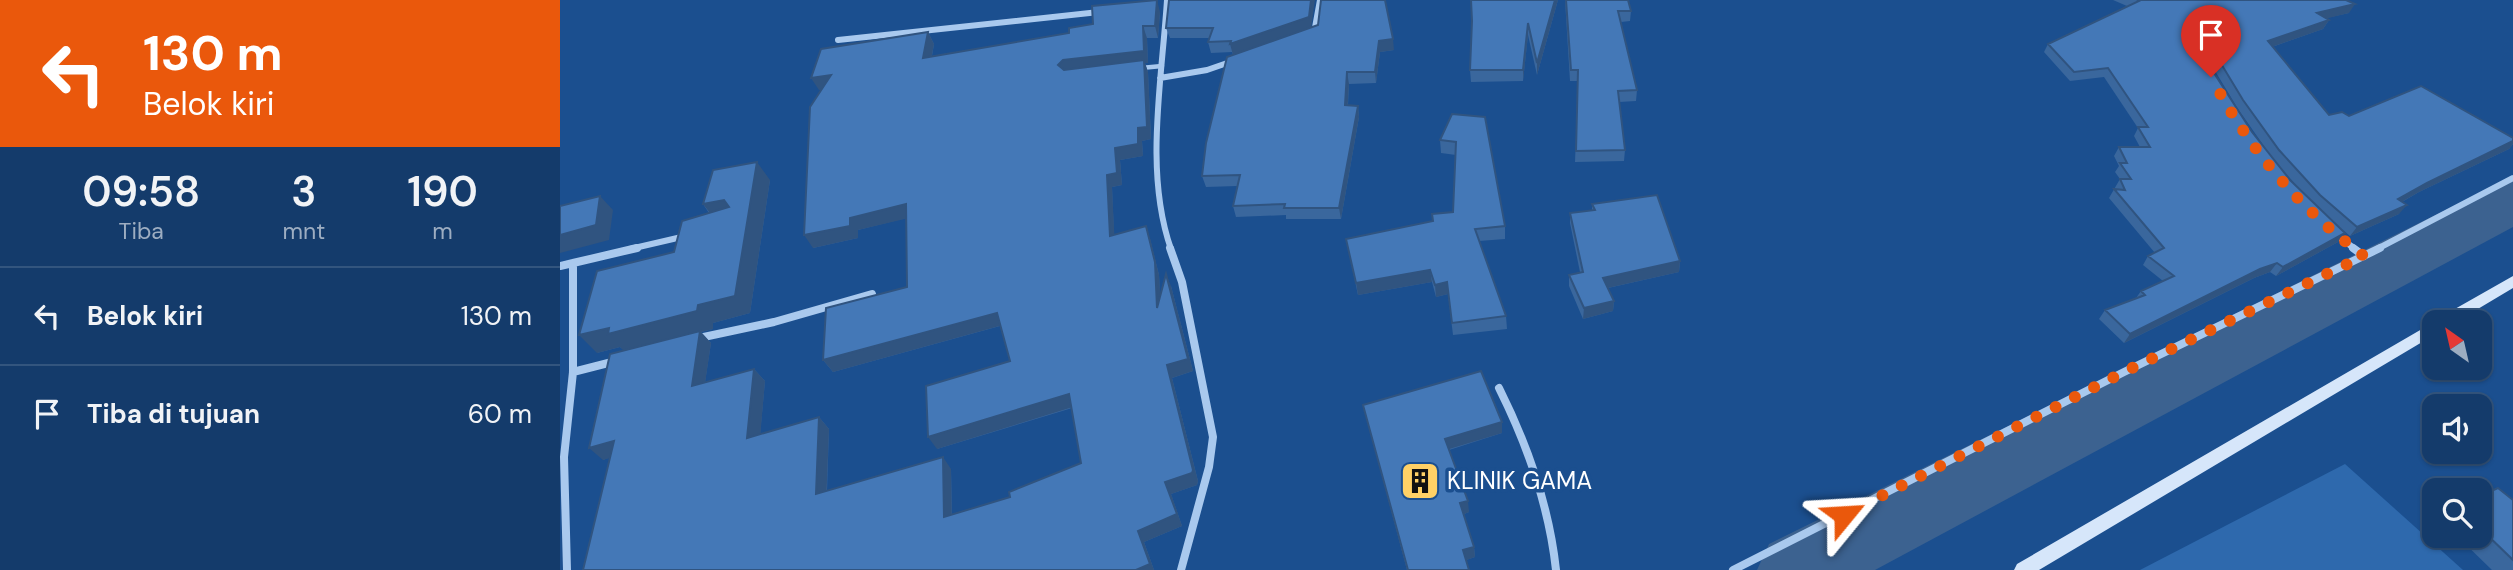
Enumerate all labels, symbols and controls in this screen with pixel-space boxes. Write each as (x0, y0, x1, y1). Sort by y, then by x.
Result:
pin (2181, 5, 2241, 77)
icon: arrive (2192, 16, 2230, 54)
text: 130 m (143, 21, 283, 85)
icon: left (28, 28, 119, 119)
text: Belok kiri (143, 83, 275, 125)
text: 09:58 (82, 164, 200, 219)
text: 3 (291, 164, 316, 219)
text: 190 (407, 164, 478, 219)
text: Tiba (119, 216, 164, 246)
text: mnt (282, 216, 325, 246)
text: m (432, 216, 453, 246)
icon: left (28, 297, 66, 335)
text: Belok kiri (87, 299, 203, 333)
text: 130 m (461, 299, 532, 333)
north arrow (2422, 310, 2492, 380)
map controls (2422, 310, 2492, 548)
button: sound (2422, 394, 2492, 464)
icon: arrive (28, 395, 66, 433)
text: Tiba di tujuan (87, 397, 260, 431)
text: 60 m (468, 397, 532, 431)
building icon: KLINIK GAMA (1399, 460, 1441, 502)
place label: KLINIK GAMA (1447, 465, 1592, 496)
position arrow (1807, 478, 1881, 552)
button: search (2422, 478, 2492, 548)

